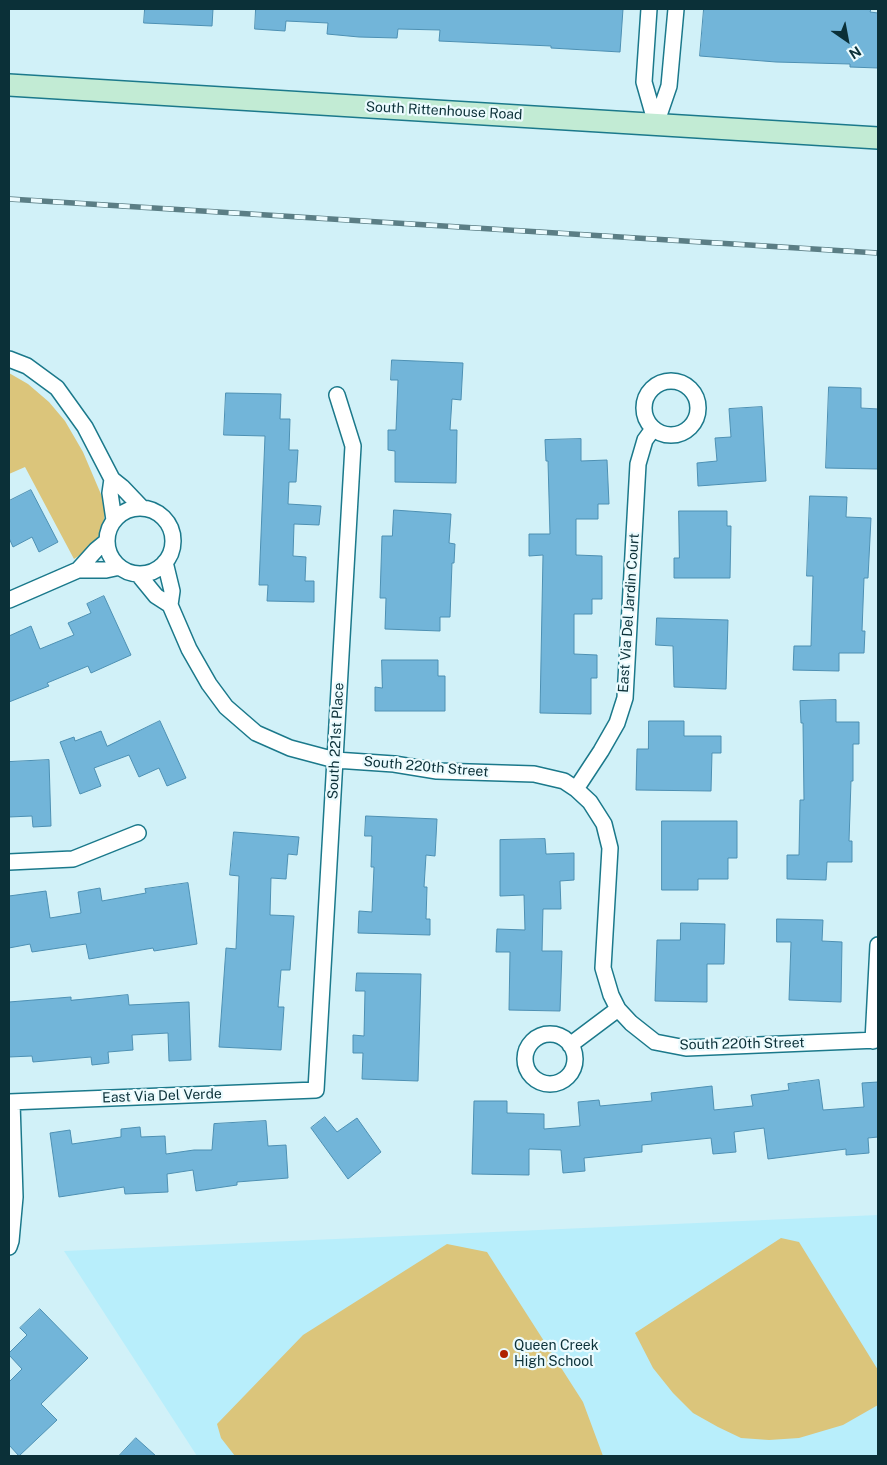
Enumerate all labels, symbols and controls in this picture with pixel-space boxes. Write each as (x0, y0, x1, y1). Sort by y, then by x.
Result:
north arrow (822, 15, 872, 65)
text: N (846, 43, 864, 62)
street label: South Rittenhouse Road (365, 99, 523, 123)
street label: East Via Del Jardin Court (615, 533, 643, 693)
street label: South 221st Place (325, 682, 347, 800)
street label: South 220th Street (363, 753, 489, 781)
street label: South 220th Street (679, 1035, 805, 1053)
street label: East Via Del Verde (102, 1086, 222, 1106)
place label: Queen Creek High School (514, 1338, 599, 1370)
marker: Queen Creek High School (498, 1348, 510, 1360)

